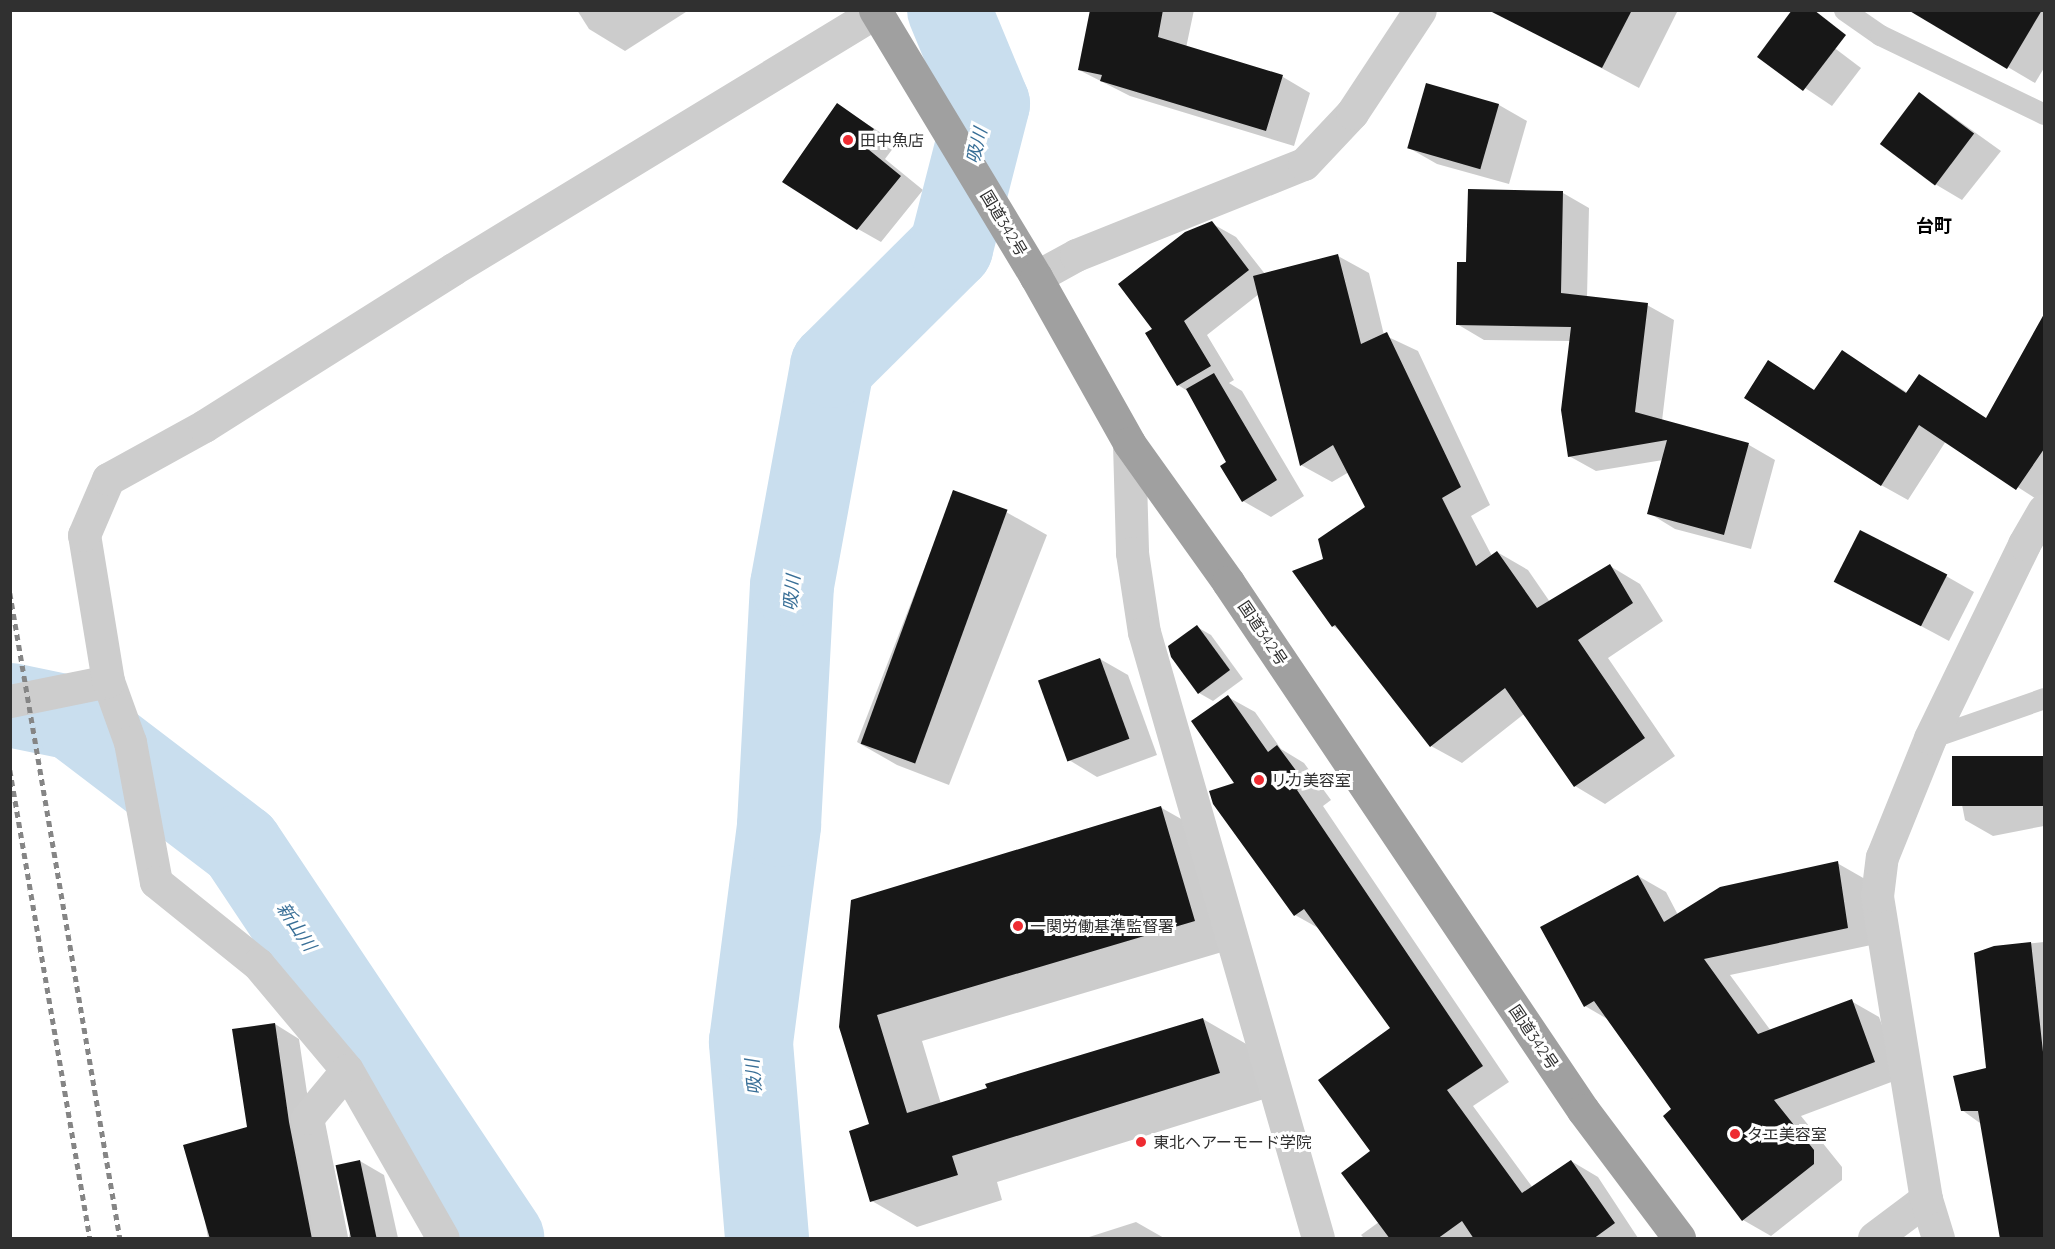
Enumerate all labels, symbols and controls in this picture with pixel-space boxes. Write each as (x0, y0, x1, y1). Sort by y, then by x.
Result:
water label: 吸川 (962, 126, 992, 166)
place label: 田中魚店 (860, 130, 924, 150)
marker: 田中魚店 (841, 133, 855, 147)
street label: 国道342号 (977, 186, 1031, 260)
district label: 台町 (1916, 215, 1952, 237)
water label: 吸川 (779, 574, 805, 612)
street label: 国道342号 (1234, 597, 1292, 669)
place label: リカ美容室 (1271, 770, 1351, 790)
marker: リカ美容室 (1252, 773, 1266, 787)
water label: 新山川 (272, 899, 320, 955)
place label: 一関労働基準監督署 (1030, 916, 1174, 936)
marker: 一関労働基準監督署 (1011, 919, 1025, 933)
street label: 国道342号 (1505, 1001, 1563, 1073)
water label: 吸川 (742, 1058, 766, 1096)
place label: タエ美容室 (1747, 1124, 1827, 1144)
marker: タエ美容室 (1728, 1127, 1742, 1141)
place label: 東北ヘアーモード学院 (1153, 1132, 1312, 1152)
marker: 東北ヘアーモード学院 (1134, 1135, 1148, 1149)

